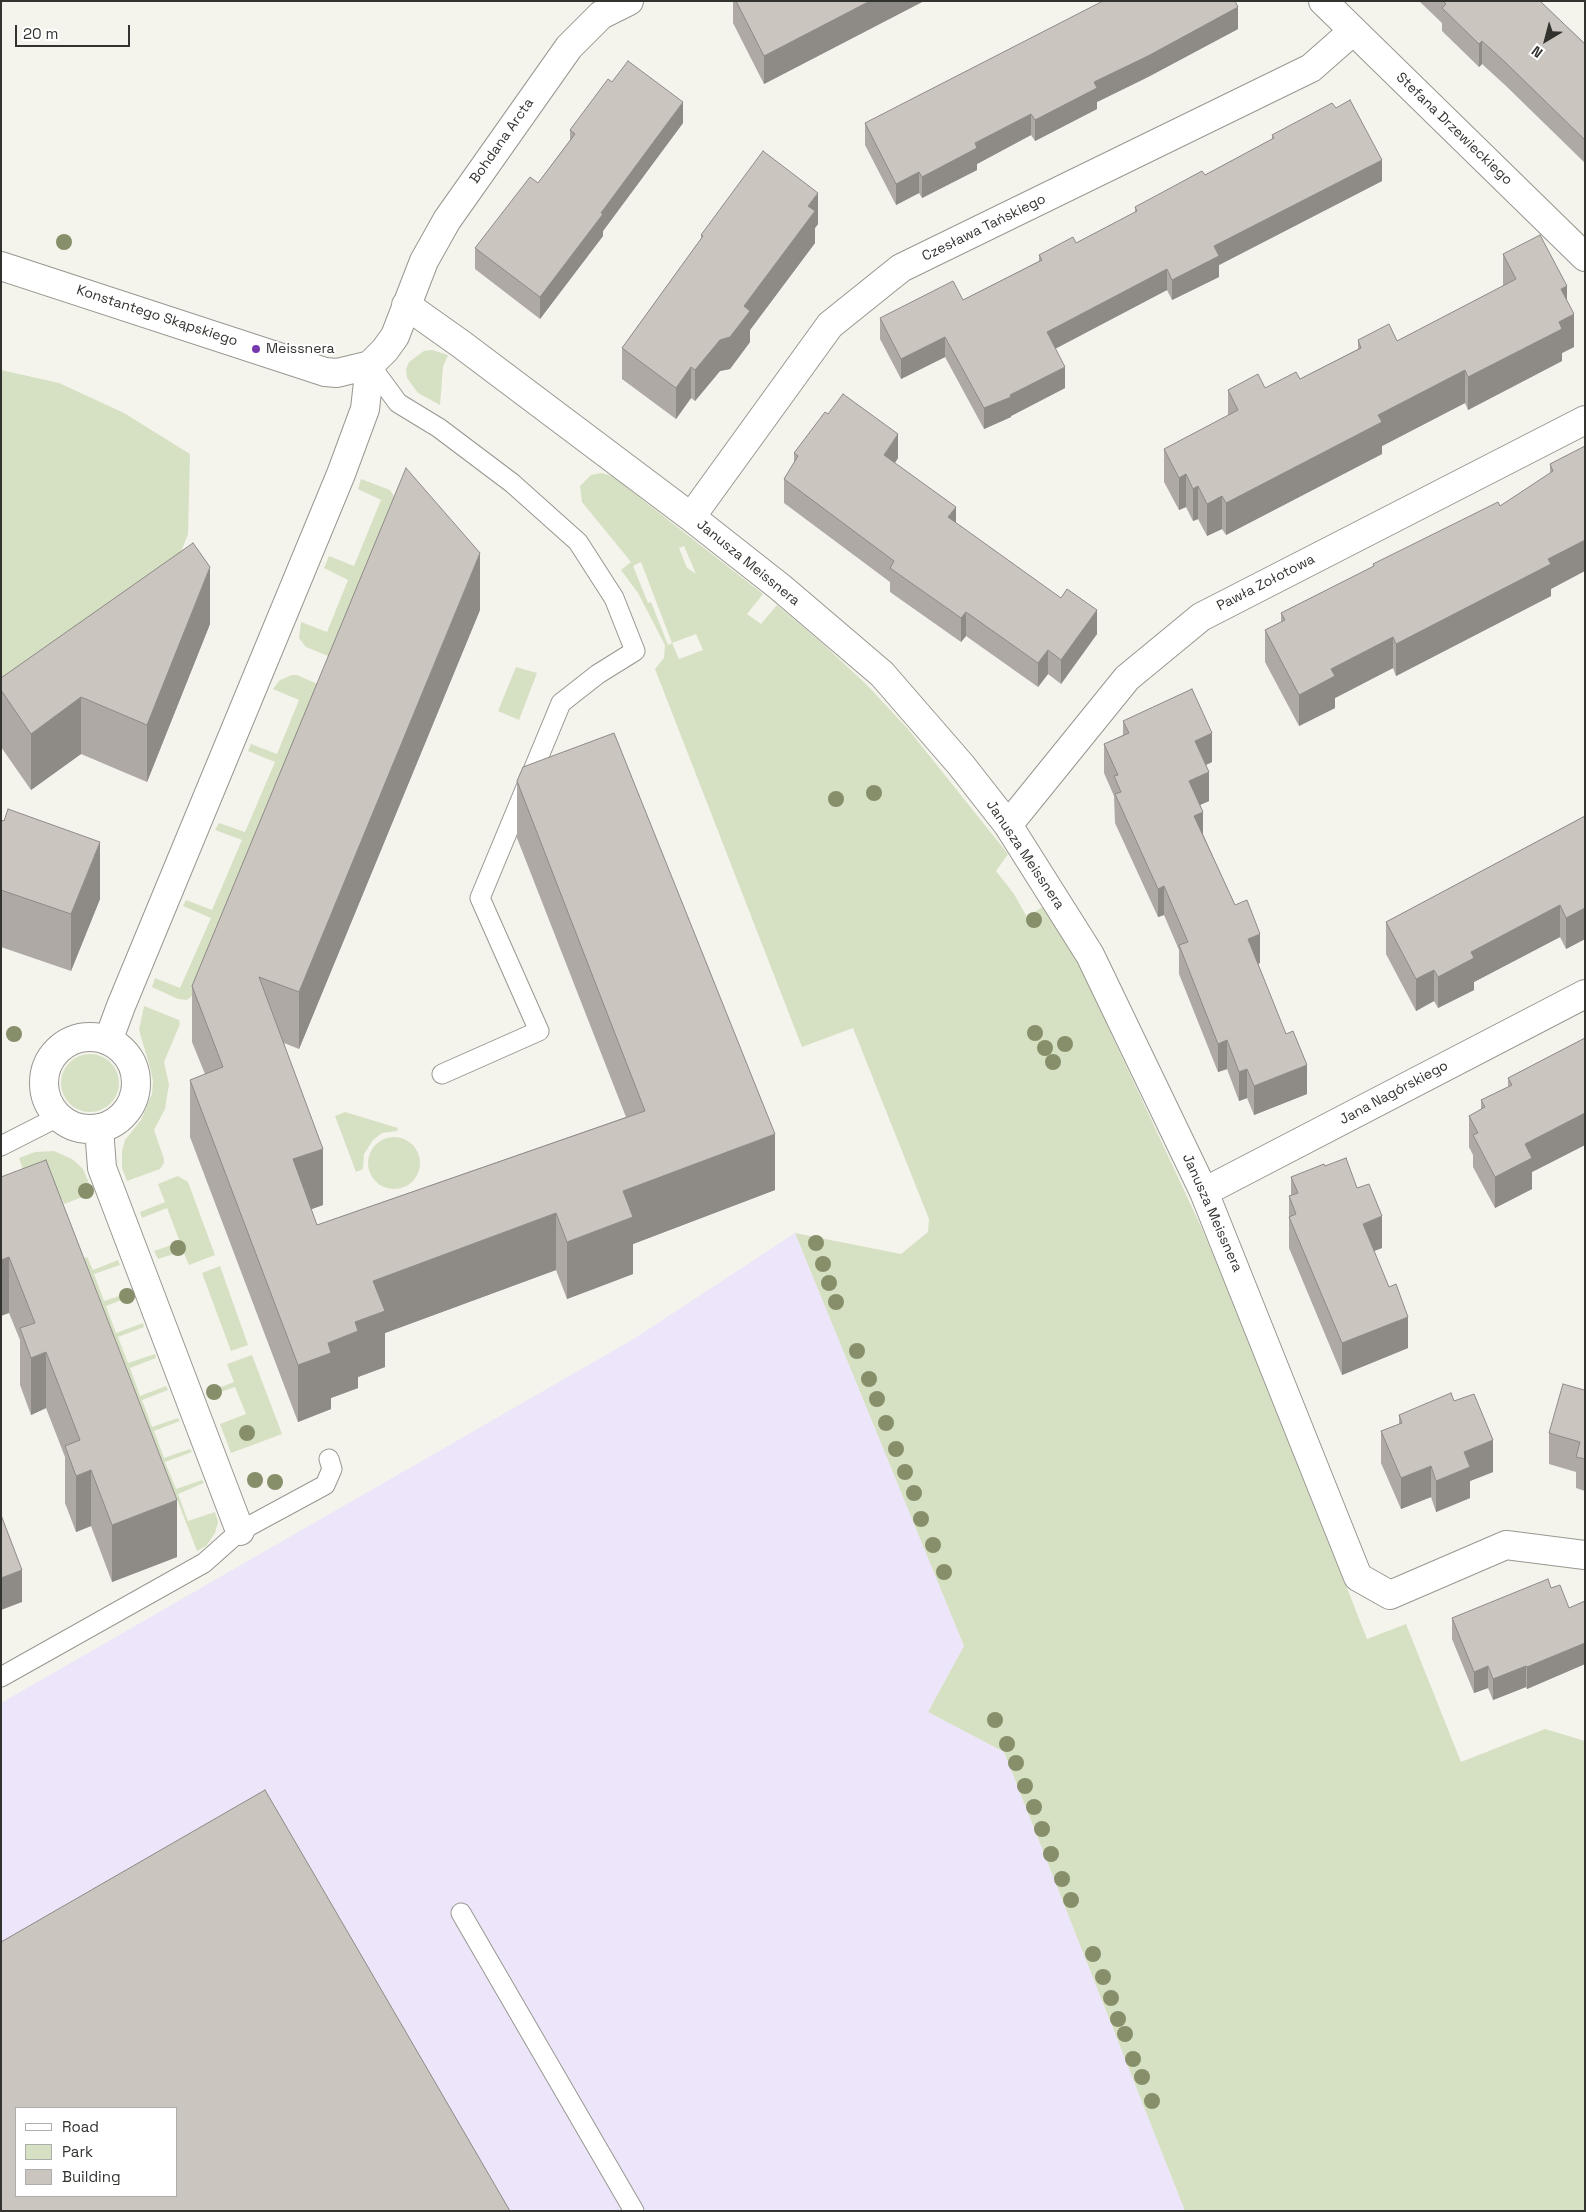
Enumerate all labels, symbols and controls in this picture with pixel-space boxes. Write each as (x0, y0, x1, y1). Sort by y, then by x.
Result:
scale bar (18, 15, 132, 47)
north arrow (1521, 15, 1571, 65)
text: 20 m (23, 24, 58, 43)
text: N (1528, 42, 1546, 62)
street label: Stefana Drzewieckiego (1392, 69, 1516, 189)
street label: Bohdana Arcta (466, 95, 538, 187)
street label: Czesława Tańskiego (919, 191, 1049, 265)
street label: Konstantego Skąpskiego (74, 282, 240, 350)
place label: Meissnera (266, 341, 335, 357)
marker: Meissnera (250, 343, 262, 355)
street label: Janusza Meissnera (693, 516, 803, 610)
street label: Pawła Zołotowa (1214, 551, 1318, 615)
street label: Janusza Meissnera (982, 797, 1068, 913)
street label: Jana Nagórskiego (1337, 1057, 1451, 1129)
street label: Janusza Meissnera (1178, 1151, 1246, 1275)
legend (15, 2107, 178, 2197)
text: Road (62, 2117, 99, 2136)
text: Park (62, 2142, 93, 2161)
text: Building (62, 2167, 121, 2186)

